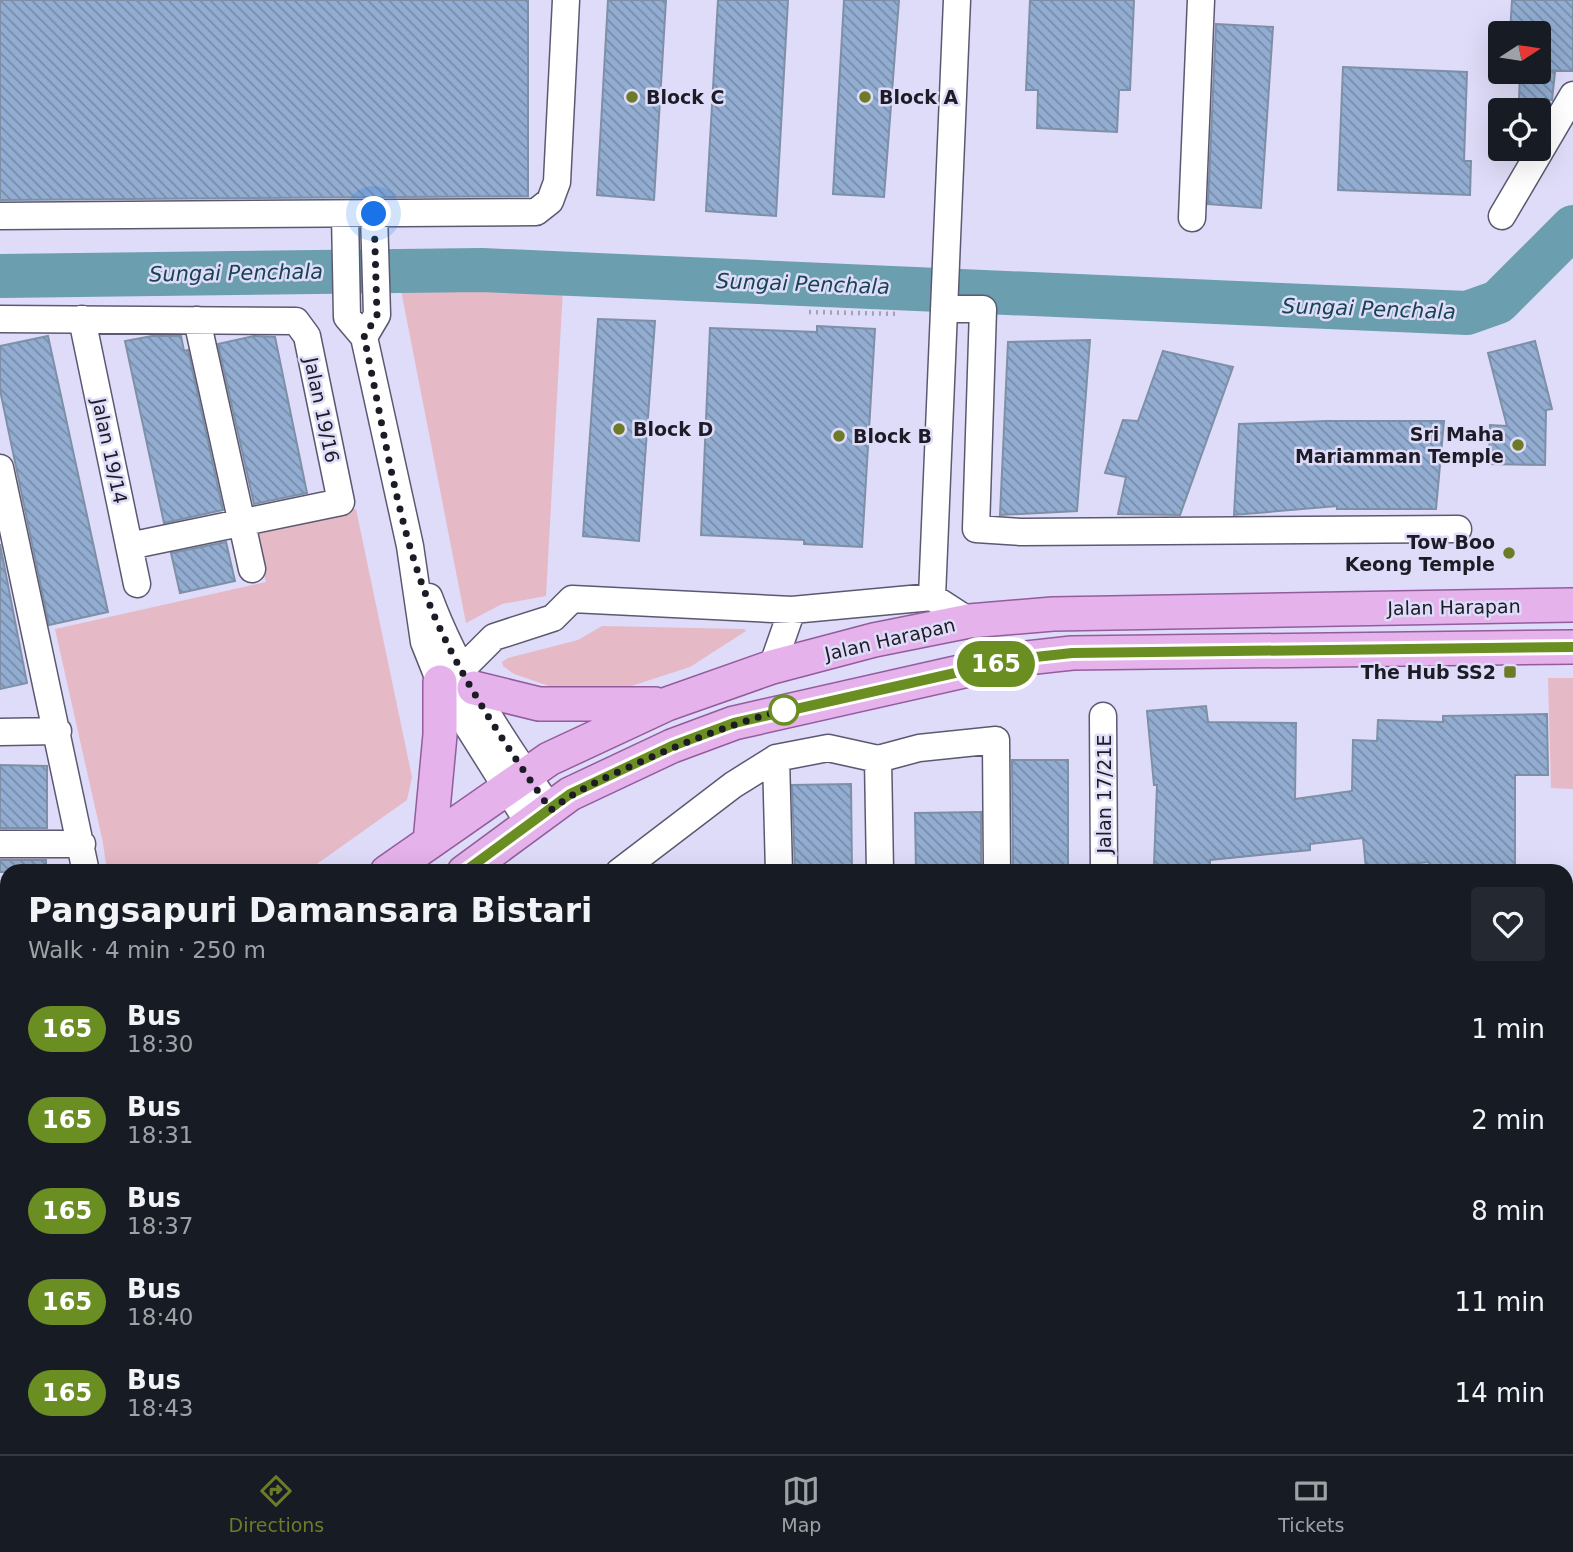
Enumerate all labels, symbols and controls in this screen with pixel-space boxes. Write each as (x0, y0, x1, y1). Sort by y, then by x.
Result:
north arrow (1488, 21, 1550, 84)
map controls (1488, 21, 1551, 161)
place label: Block C (646, 86, 725, 108)
place label: Block A (879, 86, 959, 108)
marker: Block C (624, 89, 640, 105)
marker: Block A (857, 89, 873, 105)
button: locate (1488, 98, 1551, 161)
your location (356, 196, 391, 231)
water label: Sungai Penchala (149, 259, 323, 287)
water label: Sungai Penchala (716, 269, 890, 299)
water label: Sungai Penchala (1282, 294, 1456, 324)
street label: Jalan 19/16 (300, 354, 344, 465)
street label: Jalan 19/14 (88, 395, 132, 506)
place label: Block D (633, 418, 713, 440)
marker: Block D (611, 421, 627, 437)
place label: Sri Maha Mariamman Temple (1295, 423, 1504, 467)
place label: Block B (853, 425, 932, 447)
marker: Block B (831, 428, 847, 444)
marker: Sri Maha Mariamman Temple (1510, 437, 1526, 453)
place label: Tow Boo Keong Temple (1345, 531, 1495, 575)
marker: Tow Boo Keong Temple (1501, 545, 1517, 561)
street label: Jalan Harapan (1386, 595, 1521, 619)
street label: Jalan Harapan (822, 613, 957, 665)
line badge: 165 (956, 641, 1036, 687)
text: 165 (971, 650, 1021, 678)
place label: The Hub SS2 (1361, 661, 1496, 683)
marker: The Hub SS2 (1502, 664, 1518, 680)
unlabelled marker (769, 695, 799, 725)
street label: Jalan 17/21E (1093, 734, 1115, 855)
button: heart (1471, 887, 1545, 961)
text: Pangsapuri Damansara Bistari (28, 891, 592, 930)
text: Walk · 4 min · 250 m (28, 937, 266, 963)
text: Bus (127, 1001, 181, 1031)
text: 1 min (1471, 1014, 1545, 1044)
text: 165 (42, 1015, 92, 1043)
text: 18:30 (127, 1031, 193, 1057)
text: Bus (127, 1092, 181, 1122)
text: 2 min (1471, 1105, 1545, 1135)
text: 165 (42, 1106, 92, 1134)
text: 18:31 (127, 1122, 193, 1148)
text: Bus (127, 1183, 181, 1213)
text: 8 min (1471, 1196, 1545, 1226)
text: 165 (42, 1197, 92, 1225)
text: 18:37 (127, 1213, 193, 1239)
text: Bus (127, 1274, 181, 1304)
text: 11 min (1455, 1287, 1545, 1317)
text: 165 (42, 1288, 92, 1316)
text: 18:40 (127, 1304, 193, 1330)
text: Bus (127, 1365, 181, 1395)
text: 14 min (1455, 1378, 1545, 1408)
text: 165 (42, 1379, 92, 1407)
text: 18:43 (127, 1395, 193, 1421)
tab: Directions (229, 1472, 324, 1536)
tab: Map (781, 1472, 821, 1536)
tab: Tickets (1278, 1472, 1344, 1536)

